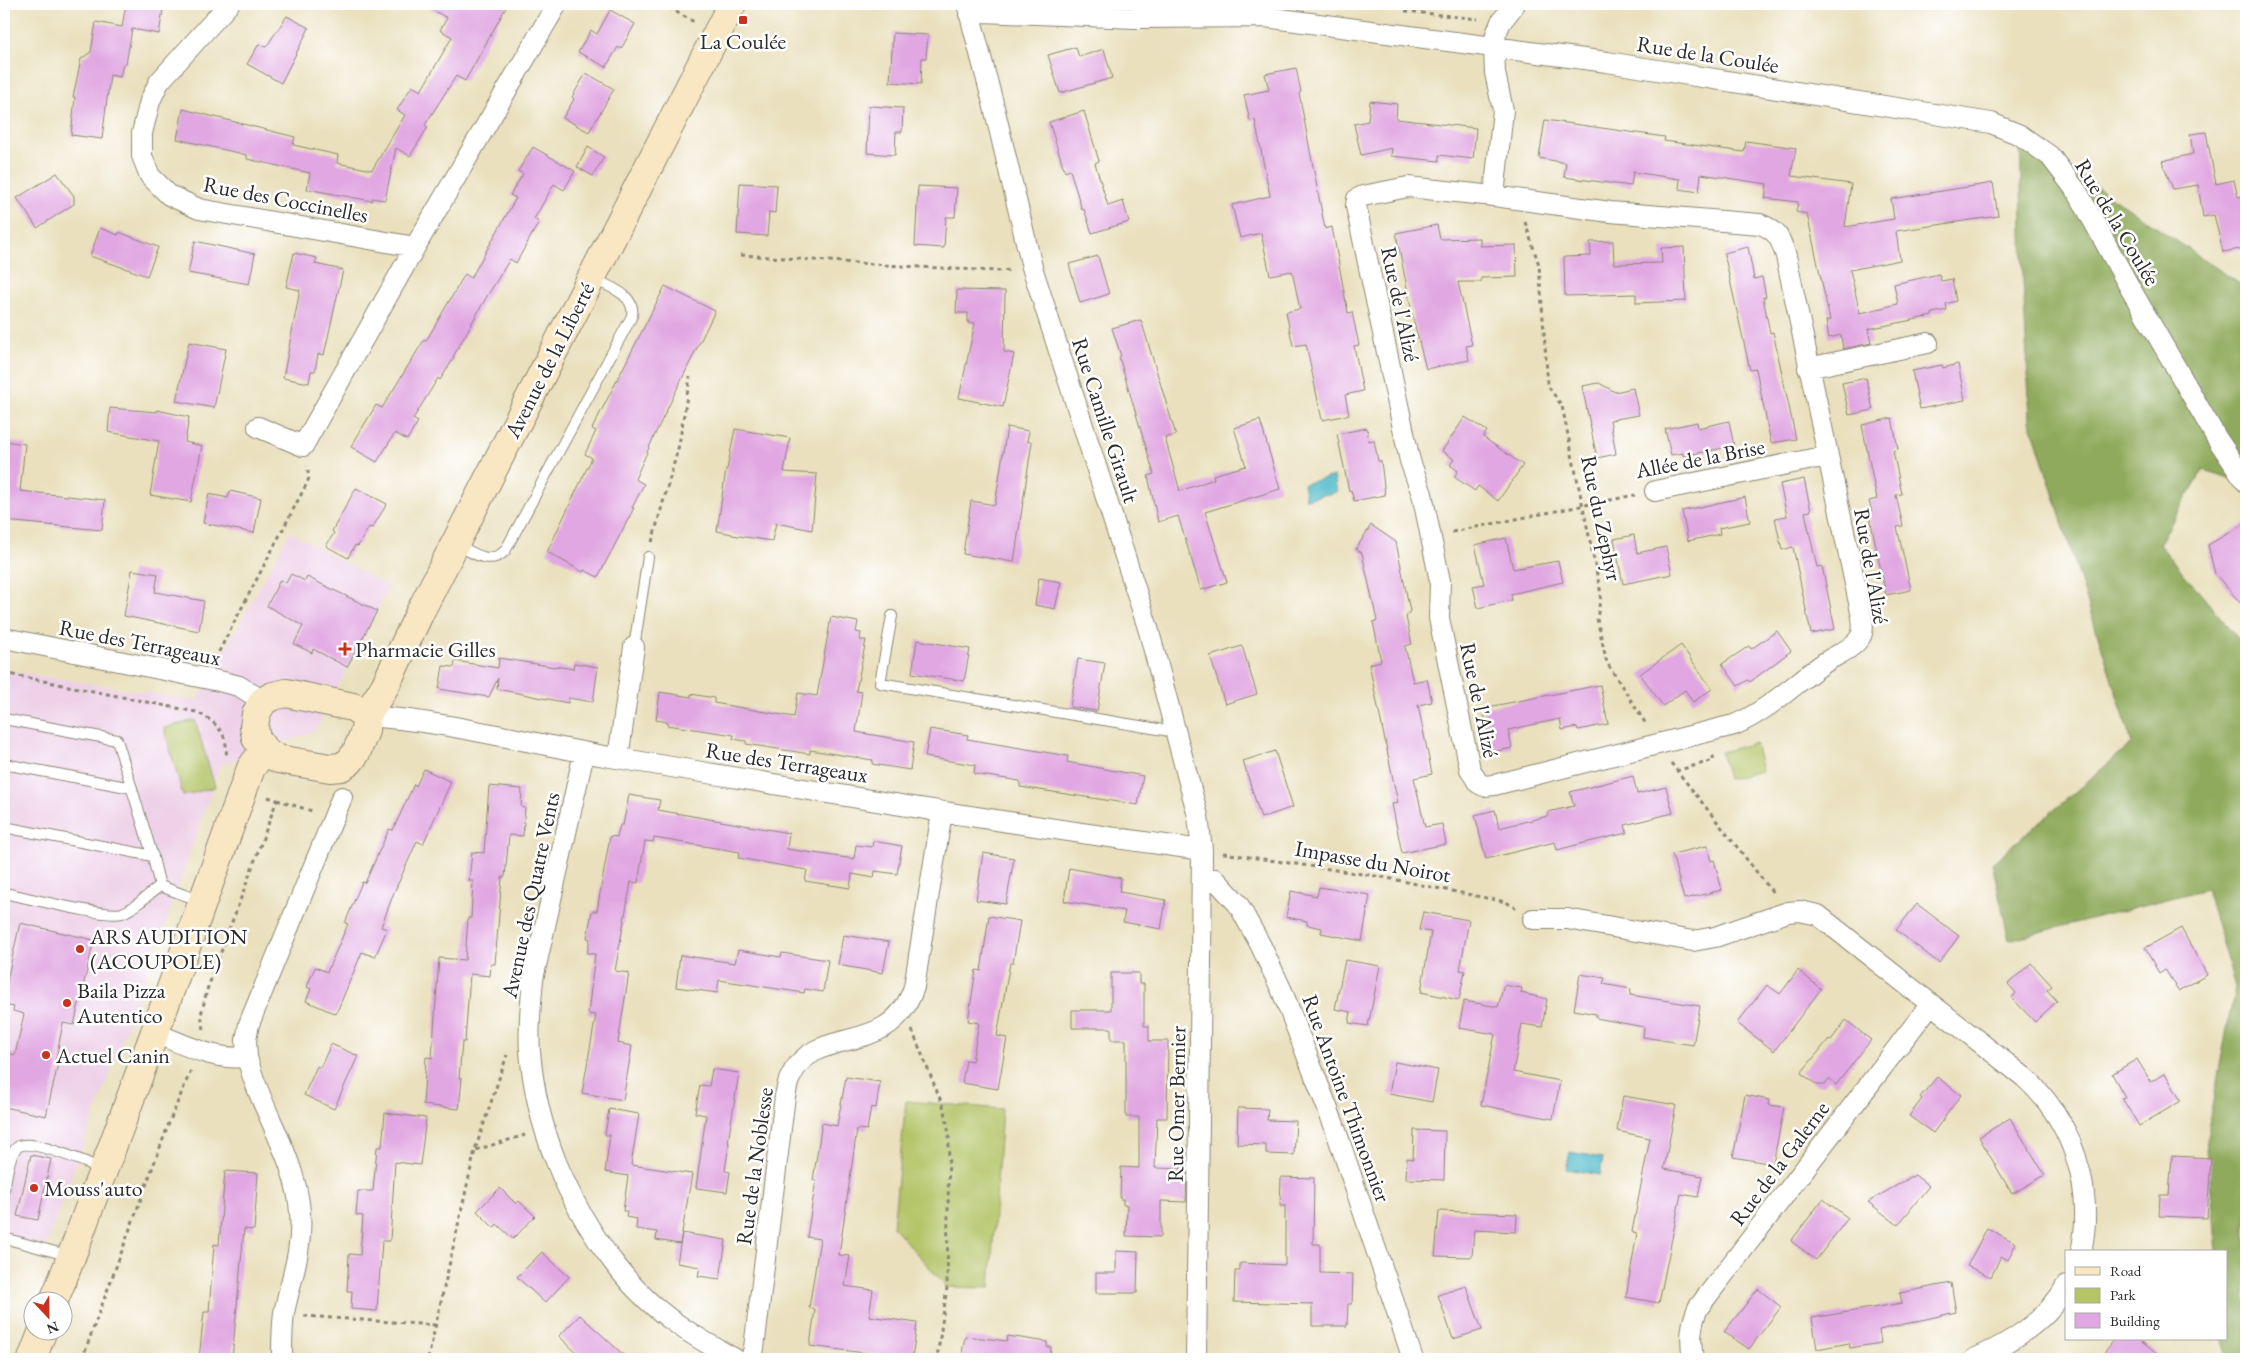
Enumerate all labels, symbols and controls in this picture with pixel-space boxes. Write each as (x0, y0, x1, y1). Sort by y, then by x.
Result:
marker: La Coulée (737, 14, 749, 26)
place label: La Coulée (700, 27, 787, 56)
street label: Rue de la Coulée (1635, 29, 1781, 80)
street label: Rue de la Coulée (2068, 153, 2167, 291)
street label: Rue des Coccinelles (201, 169, 371, 230)
street label: Rue de l'Alizé (1374, 244, 1427, 365)
street label: Avenue de la Liberté (497, 277, 601, 444)
street label: Rue Camille Girault (1065, 334, 1146, 507)
street label: Allée de la Brise (1632, 432, 1768, 485)
street label: Rue du Zephyr (1574, 453, 1629, 584)
street label: Rue de l'Alizé (1847, 506, 1896, 627)
street label: Rue des Terrageaux (57, 613, 224, 672)
place label: Pharmacie Gilles (355, 635, 496, 664)
street label: Rue de l'Alizé (1453, 640, 1506, 761)
marker: Pharmacie Gilles (339, 643, 351, 655)
street label: Rue des Terrageaux (704, 735, 871, 790)
street label: Avenue des Quatre Vents (494, 789, 566, 1002)
street label: Impasse du Noirot (1293, 834, 1453, 889)
place label: ARS AUDITION (ACOUPOLE) (89, 922, 248, 976)
marker: ARS AUDITION (ACOUPOLE) (74, 943, 86, 955)
place label: Baila Pizza Autentico (76, 976, 166, 1030)
street label: Rue Antoine Thimonnier (1295, 990, 1398, 1207)
marker: Baila Pizza Autentico (61, 997, 73, 1009)
street label: Rue Omer Bernier (1161, 1025, 1192, 1182)
place label: Actuel Canin (55, 1041, 170, 1070)
marker: Actuel Canin (40, 1049, 52, 1061)
street label: Rue de la Noblesse (729, 1085, 780, 1247)
street label: Rue de la Galerne (1723, 1095, 1836, 1232)
place label: Mouss'auto (44, 1174, 143, 1203)
marker: Mouss'auto (28, 1182, 40, 1194)
legend (2065, 1250, 2228, 1340)
text: Road (2110, 1261, 2142, 1280)
text: Park (2110, 1285, 2137, 1304)
north arrow (22, 1290, 72, 1340)
text: Building (2110, 1311, 2160, 1330)
text: N (44, 1318, 61, 1339)

